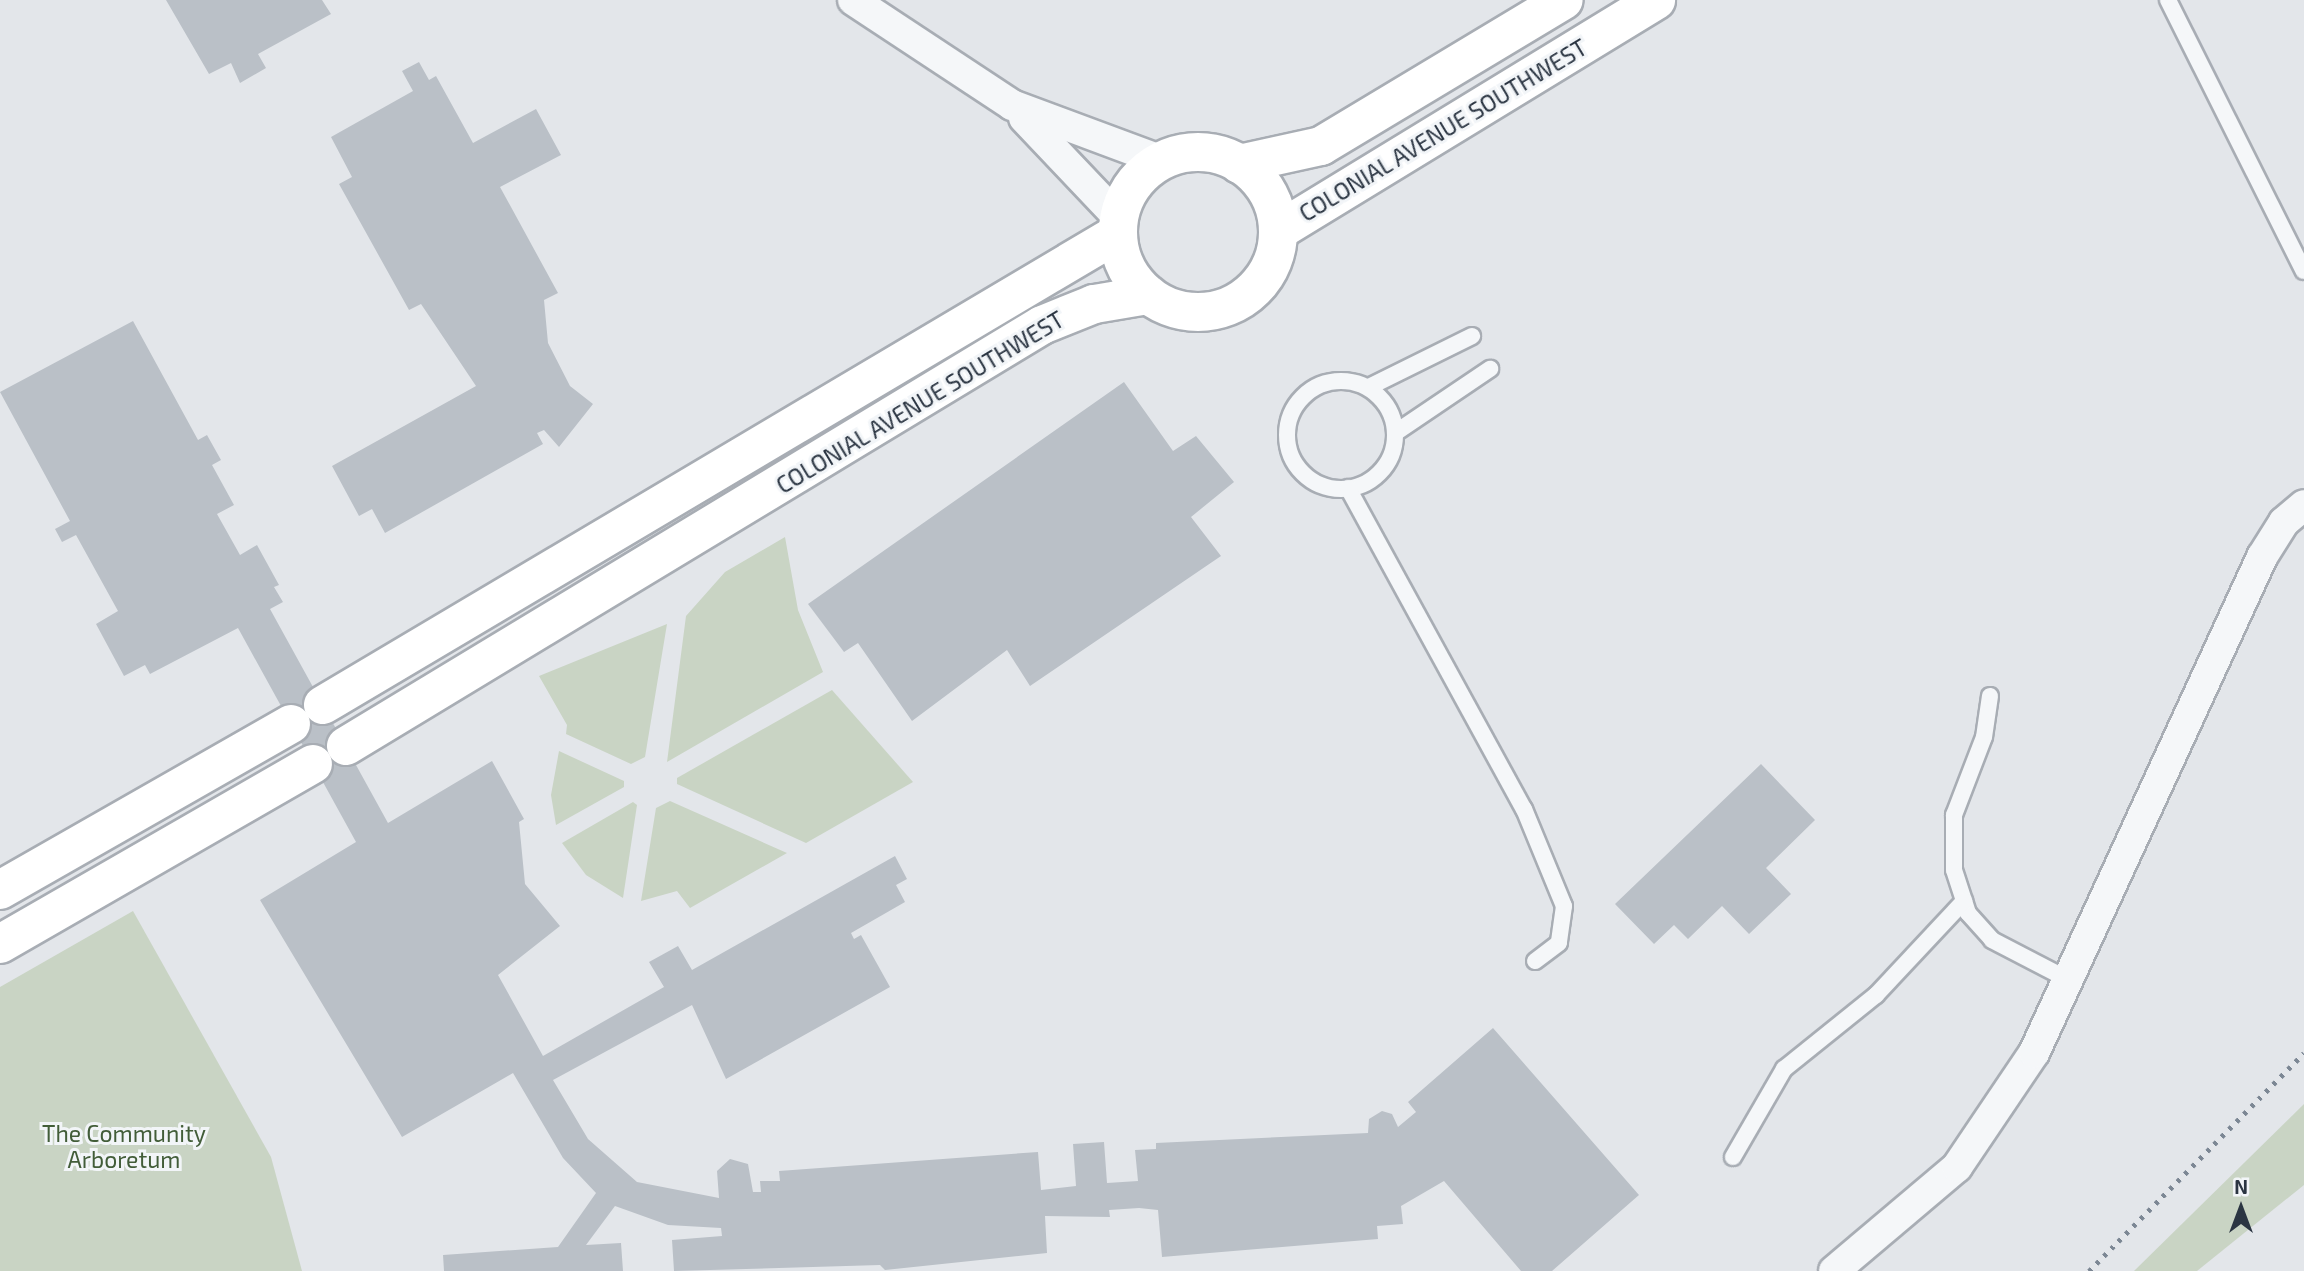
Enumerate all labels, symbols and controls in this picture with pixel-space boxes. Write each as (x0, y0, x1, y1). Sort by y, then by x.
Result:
street label: COLONIAL AVENUE SOUTHWEST (1294, 33, 1592, 227)
street label: COLONIAL AVENUE SOUTHWEST (771, 305, 1069, 499)
park label: The Community Arboretum (42, 1119, 206, 1173)
north arrow (2206, 1173, 2276, 1243)
text: N (2234, 1175, 2248, 1198)

